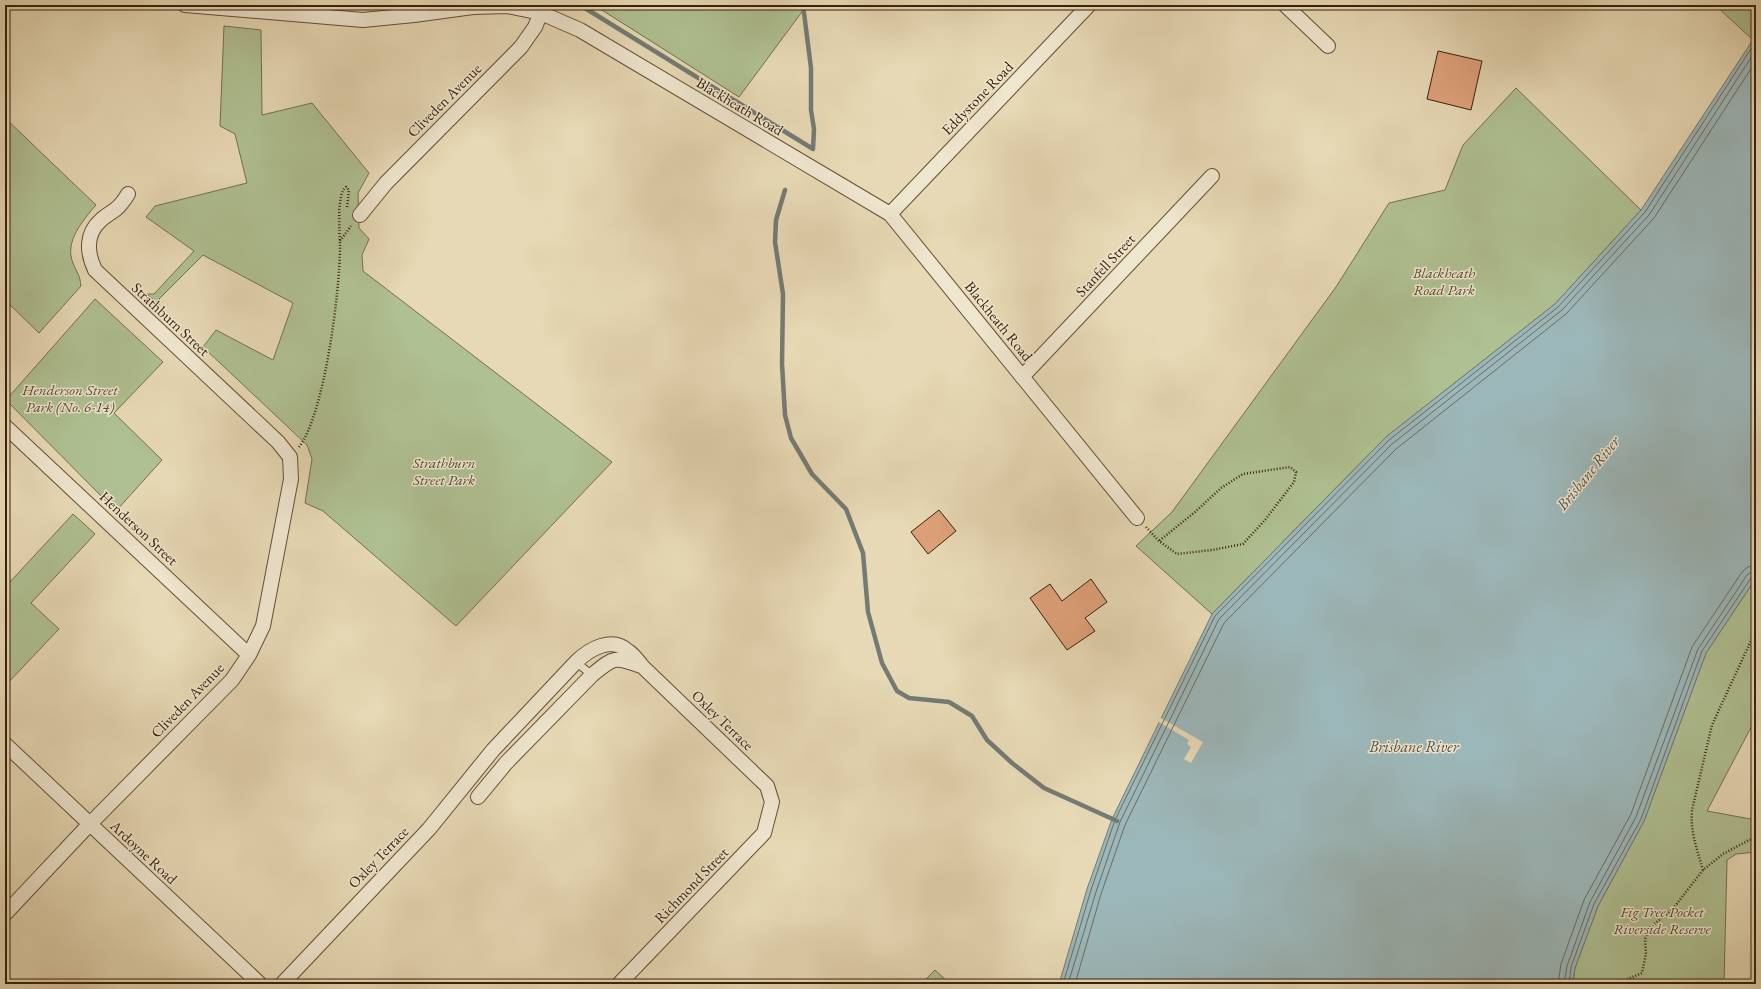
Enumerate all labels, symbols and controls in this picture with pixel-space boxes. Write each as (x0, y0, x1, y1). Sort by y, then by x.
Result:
street label: Eddystone Road (937, 57, 1017, 139)
street label: Cliveden Avenue (403, 59, 485, 141)
street label: Blackheath Road (693, 73, 787, 140)
street label: Stanfell Street (1071, 229, 1139, 300)
park label: Blackheath Road Park (1412, 263, 1476, 299)
street label: Blackheath Road (961, 277, 1037, 365)
street label: Strathburn Street (128, 278, 214, 360)
park label: Henderson Street Park (No. 6-14) (21, 380, 118, 416)
water label: Brisbane River (1551, 431, 1625, 515)
park label: Strathburn Street Park (412, 453, 475, 489)
street label: Henderson Street (96, 487, 182, 569)
street label: Cliveden Avenue (146, 658, 228, 742)
street label: Oxley Terrace (688, 686, 758, 754)
water label: Brisbane River (1368, 736, 1460, 757)
street label: Ardoyne Road (106, 815, 182, 888)
street label: Oxley Terrace (344, 822, 412, 892)
street label: Richmond Street (650, 843, 732, 927)
park label: Fig Tree Pocket Riverside Reserve (1613, 902, 1712, 938)

